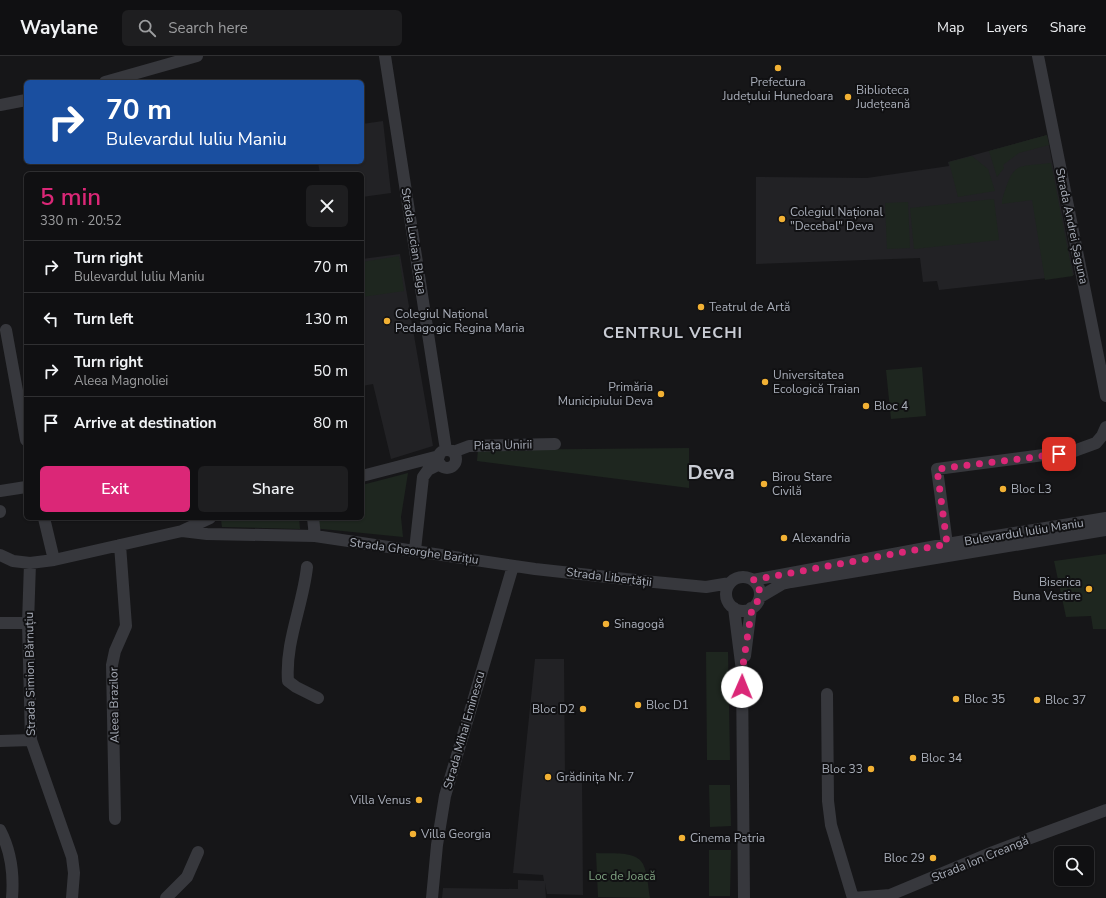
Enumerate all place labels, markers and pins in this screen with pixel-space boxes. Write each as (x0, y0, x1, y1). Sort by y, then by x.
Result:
marker: Prefectura Județului Hunedoara (773, 63, 783, 73)
place label: Prefectura Județului Hunedoara (722, 74, 833, 104)
place label: Biblioteca Județeană (855, 82, 910, 112)
marker: Biblioteca Județeană (843, 92, 853, 102)
place label: Colegiul Național "Decebal" Deva (790, 204, 883, 234)
marker: Colegiul Național "Decebal" Deva (777, 214, 787, 224)
place label: Teatrul de Artă (709, 299, 790, 315)
marker: Teatrul de Artă (696, 302, 706, 312)
place label: Colegiul Național Pedagogic Regina Maria (395, 306, 525, 336)
marker: Colegiul Național Pedagogic Regina Maria (382, 316, 392, 326)
place label: Universitatea Ecologică Traian (773, 367, 860, 397)
marker: Universitatea Ecologică Traian (760, 377, 770, 387)
place label: Primăria Municipiului Deva (558, 379, 653, 409)
marker: Primăria Municipiului Deva (656, 389, 666, 399)
place label: Bloc 4 (874, 398, 908, 414)
marker: Bloc 4 (861, 401, 871, 411)
pin (1042, 437, 1076, 471)
place label: Birou Stare Civilă (772, 469, 832, 499)
marker: Birou Stare Civilă (759, 479, 769, 489)
place label: Bloc L3 (1011, 481, 1052, 497)
marker: Bloc L3 (998, 484, 1008, 494)
place label: Alexandria (792, 530, 850, 546)
marker: Alexandria (779, 533, 789, 543)
place label: Biserica Buna Vestire (1013, 574, 1081, 604)
marker: Biserica Buna Vestire (1084, 584, 1094, 594)
place label: Sinagogă (614, 616, 664, 632)
marker: Sinagogă (601, 619, 611, 629)
place label: Bloc 35 (964, 691, 1005, 707)
place label: Bloc 37 (1045, 692, 1086, 708)
marker: Bloc 35 (951, 694, 961, 704)
marker: Bloc 37 (1032, 695, 1042, 705)
place label: Bloc D1 (646, 697, 689, 713)
marker: Bloc D1 (633, 700, 643, 710)
place label: Bloc D2 (532, 701, 575, 717)
marker: Bloc D2 (578, 704, 588, 714)
place label: Bloc 34 (921, 750, 962, 766)
marker: Bloc 34 (908, 753, 918, 763)
place label: Bloc 33 (822, 761, 863, 777)
marker: Bloc 33 (866, 764, 876, 774)
place label: Grădinița Nr. 7 (556, 769, 634, 785)
marker: Grădinița Nr. 7 (543, 772, 553, 782)
place label: Villa Venus (349, 792, 411, 808)
marker: Villa Venus (414, 795, 424, 805)
place label: Villa Georgia (420, 826, 491, 842)
marker: Villa Georgia (408, 829, 418, 839)
place label: Cinema Patria (690, 830, 765, 846)
marker: Cinema Patria (677, 833, 687, 843)
place label: Bloc 29 (884, 850, 925, 866)
marker: Bloc 29 (928, 853, 938, 863)

